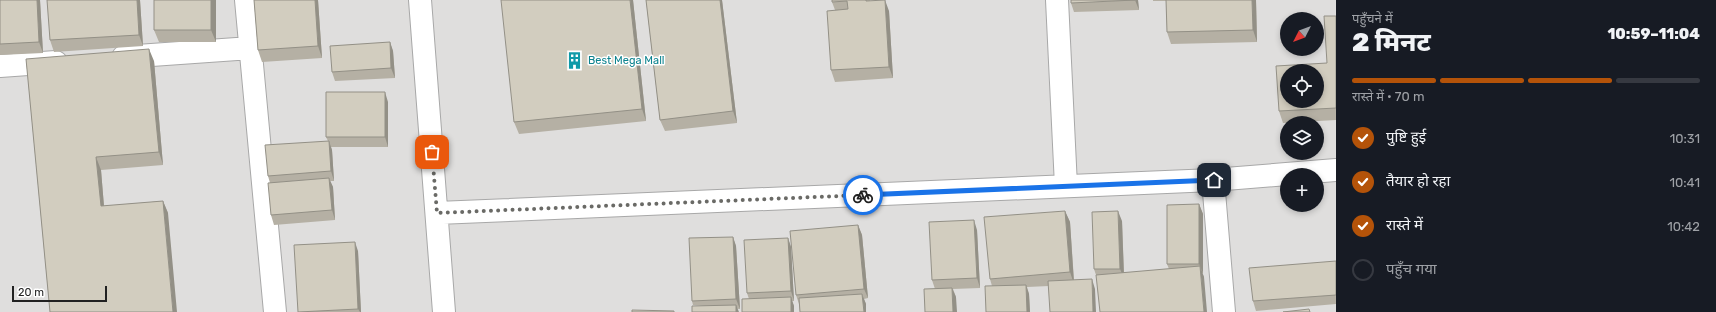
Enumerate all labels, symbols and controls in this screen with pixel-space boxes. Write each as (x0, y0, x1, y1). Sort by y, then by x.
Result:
text: पहुँचने में (1352, 11, 1393, 26)
north arrow (1280, 12, 1324, 56)
map controls (1280, 12, 1324, 212)
text: 10:59–11:04 (1607, 25, 1700, 43)
text: 2 मिनट (1352, 27, 1431, 58)
building icon: Best Mega Mall (565, 50, 585, 70)
place label: Best Mega Mall (588, 54, 665, 67)
button: locate (1280, 64, 1324, 108)
text: रास्ते में · 70 m (1352, 89, 1424, 104)
button: layers (1280, 116, 1324, 160)
icon: check (1352, 127, 1374, 149)
text: पुष्टि हुई (1386, 128, 1426, 146)
text: 10:31 (1670, 131, 1700, 146)
pin (415, 135, 449, 169)
icon: bag (421, 141, 443, 163)
pin (1197, 163, 1231, 197)
button: + (1280, 168, 1324, 212)
icon: home (1203, 169, 1225, 191)
icon: check (1352, 171, 1374, 193)
text: तैयार हो रहा (1386, 172, 1450, 190)
courier (843, 175, 883, 215)
text: 10:41 (1669, 175, 1700, 190)
icon: bike (852, 184, 874, 206)
icon: check (1352, 215, 1374, 237)
text: रास्ते में (1386, 216, 1423, 234)
text: 10:42 (1667, 219, 1700, 234)
text: पहुँच गया (1386, 260, 1437, 278)
scale bar (12, 284, 107, 303)
text: 20 m (18, 286, 44, 299)

